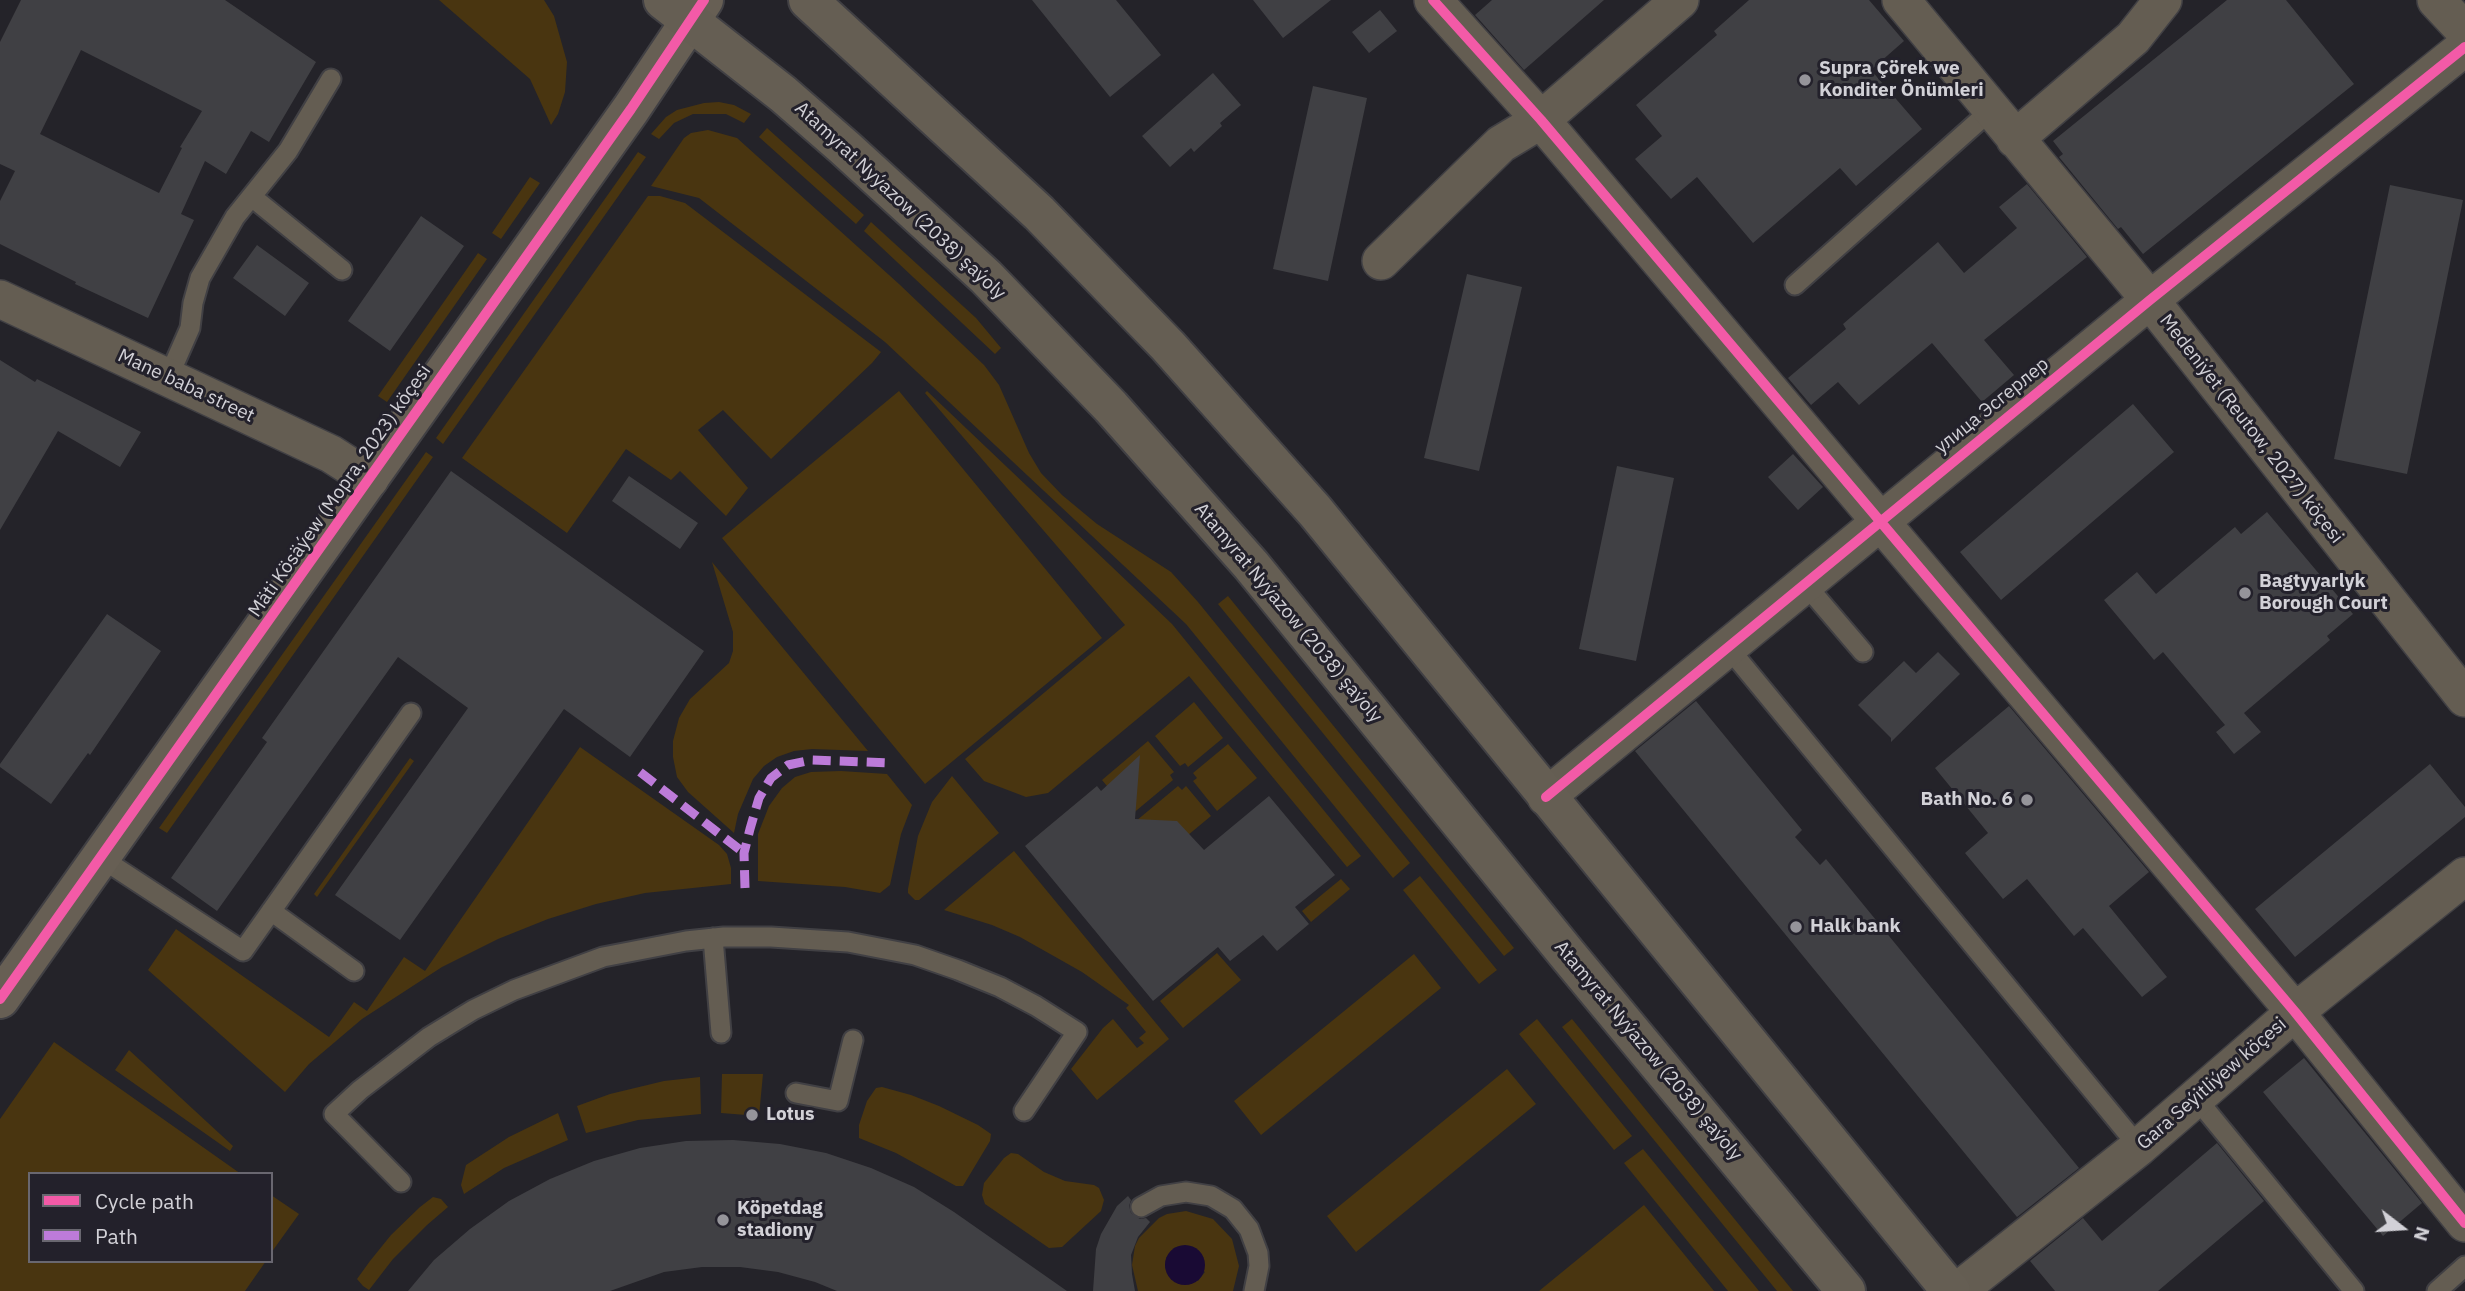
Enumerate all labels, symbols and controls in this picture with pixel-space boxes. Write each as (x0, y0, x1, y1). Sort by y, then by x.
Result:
place label: Supra Çörek we Konditer Önümleri (1819, 58, 1984, 102)
marker: Supra Çörek we Konditer Önümleri (1797, 72, 1813, 88)
street label: Atamyrat Nyýazow (2038) şaýoly (790, 97, 1010, 305)
street label: Medeniýet (Reutow, 2027) köçesi (2154, 310, 2348, 548)
street label: Mane baba street (114, 344, 258, 428)
street label: улица Эсгерлер (1930, 353, 2054, 459)
street label: Mäti Kösäýew (Mopra, 2023) köçesi (244, 360, 436, 622)
street label: Atamyrat Nyýazow (2038) şaýoly (1189, 498, 1387, 728)
place label: Bagtyyarlyk Borough Court (2259, 571, 2388, 615)
marker: Bagtyyarlyk Borough Court (2237, 585, 2253, 601)
place label: Bath No. 6 (1921, 789, 2013, 811)
marker: Bath No. 6 (2019, 792, 2035, 808)
place label: Halk bank (1810, 916, 1900, 938)
marker: Halk bank (1788, 919, 1804, 935)
street label: Atamyrat Nyýazow (2038) şaýoly (1549, 936, 1747, 1166)
street label: Gara Seýitliýew köçesi (2133, 1013, 2291, 1155)
place label: Lotus (766, 1104, 815, 1126)
marker: Lotus (744, 1107, 760, 1123)
legend (28, 1172, 273, 1263)
text: Cycle path (95, 1187, 194, 1215)
north arrow (2367, 1193, 2437, 1263)
place label: Köpetdag stadiony (737, 1198, 823, 1242)
marker: Köpetdag stadiony (715, 1212, 731, 1228)
text: Path (95, 1222, 138, 1250)
text: N (2409, 1224, 2436, 1244)

